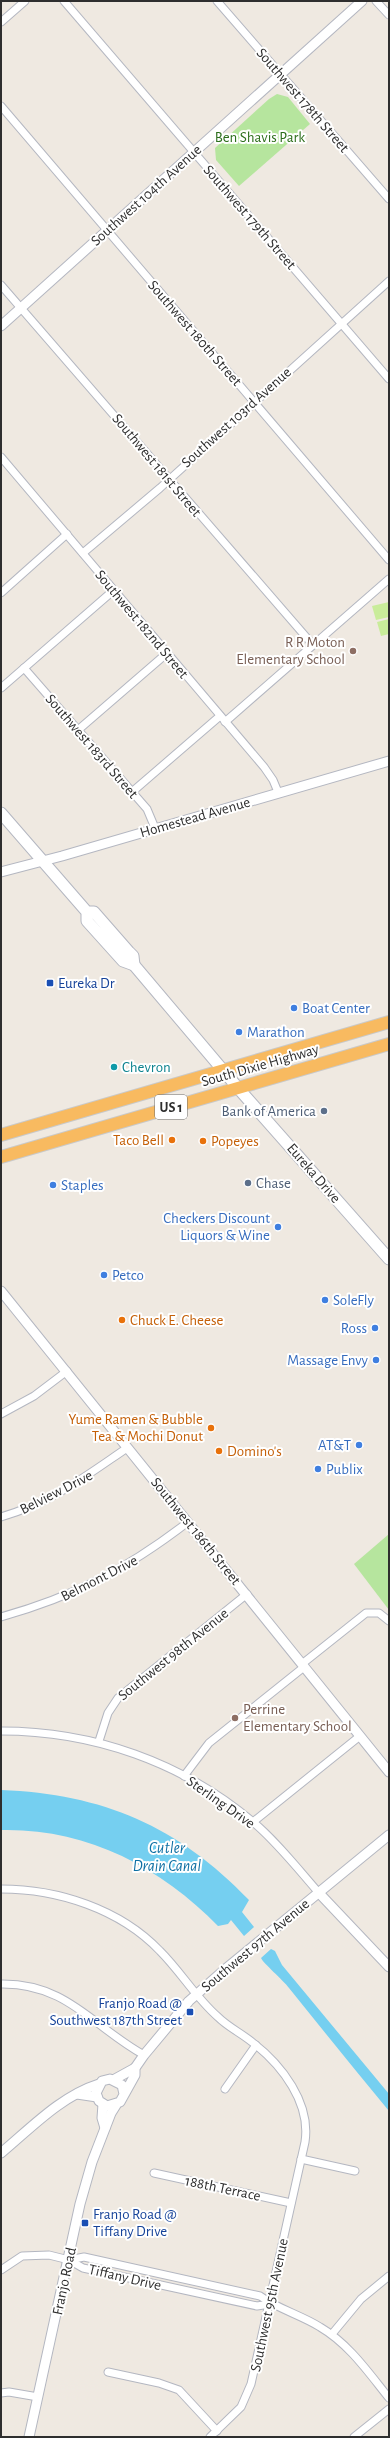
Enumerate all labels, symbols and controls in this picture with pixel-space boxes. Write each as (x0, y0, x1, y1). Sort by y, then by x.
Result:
street label: Southwest 178th Street (253, 45, 352, 155)
park label: Ben Shavis Park (215, 130, 305, 145)
street label: Southwest 104th Avenue (88, 142, 204, 249)
street label: Southwest 179th Street (200, 162, 299, 272)
street label: Southwest 180th Street (145, 278, 244, 389)
street label: Southwest 103rd Avenue (179, 364, 294, 470)
street label: Southwest 181st Street (109, 411, 204, 520)
street label: Southwest 182nd Street (92, 567, 191, 681)
place label: R R Moton Elementary School (236, 635, 345, 667)
marker: R R Moton Elementary School (348, 646, 358, 656)
street label: Southwest 183rd Street (42, 691, 141, 801)
street label: Homestead Avenue (138, 795, 252, 840)
place label: Eureka Dr (58, 976, 115, 991)
marker: Eureka Dr (45, 978, 55, 988)
place label: Boat Center (302, 1001, 370, 1016)
marker: Boat Center (289, 1003, 299, 1013)
place label: Marathon (247, 1025, 305, 1040)
marker: Marathon (234, 1027, 244, 1037)
street label: South Dixie Highway (200, 1041, 321, 1089)
place label: Chevron (122, 1060, 171, 1075)
marker: Chevron (109, 1062, 119, 1072)
road number: US 1 (155, 1095, 187, 1119)
place label: Bank of America (222, 1104, 316, 1119)
marker: Bank of America (319, 1106, 329, 1116)
place label: Taco Bell (113, 1133, 164, 1148)
place label: Popeyes (211, 1134, 259, 1149)
marker: Taco Bell (167, 1135, 177, 1145)
marker: Popeyes (198, 1136, 208, 1146)
street label: Eureka Drive (284, 1141, 343, 1206)
place label: Chase (256, 1176, 291, 1191)
place label: Staples (61, 1178, 104, 1193)
marker: Chase (243, 1178, 253, 1188)
marker: Staples (48, 1180, 58, 1190)
place label: Checkers Discount Liquors & Wine (163, 1211, 270, 1243)
marker: Checkers Discount Liquors & Wine (273, 1222, 283, 1232)
place label: Petco (112, 1268, 144, 1283)
marker: Petco (99, 1270, 109, 1280)
place label: SoleFly (333, 1293, 374, 1308)
marker: SoleFly (320, 1295, 330, 1305)
place label: Chuck E. Cheese (130, 1313, 223, 1328)
marker: Chuck E. Cheese (117, 1315, 127, 1325)
place label: Ross (341, 1321, 367, 1336)
marker: Ross (370, 1323, 380, 1333)
place label: Massage Envy (287, 1353, 369, 1368)
marker: Massage Envy (371, 1355, 381, 1365)
place label: Yume Ramen & Bubble Tea & Mochi Donut (69, 1412, 203, 1444)
marker: Yume Ramen & Bubble Tea & Mochi Donut (206, 1423, 216, 1433)
place label: AT&T (318, 1438, 352, 1453)
marker: AT&T (354, 1440, 364, 1450)
place label: Domino's (227, 1444, 282, 1459)
marker: Domino's (214, 1446, 224, 1456)
place label: Publix (326, 1462, 363, 1477)
marker: Publix (313, 1464, 323, 1474)
street label: Belview Drive (18, 1468, 95, 1517)
street label: Southwest 186th Street (148, 1475, 244, 1588)
street label: Belmont Drive (58, 1553, 140, 1604)
street label: Southwest 98th Avenue (115, 1606, 231, 1703)
place label: Perrine Elementary School (243, 1702, 352, 1734)
marker: Perrine Elementary School (230, 1713, 240, 1723)
street label: Sterling Drive (184, 1773, 258, 1831)
water label: Cutler Drain Canal (133, 1840, 201, 1874)
street label: Southwest 97th Avenue (198, 1896, 312, 1995)
place label: Franjo Road @ Southwest 187th Street (49, 1996, 182, 2028)
marker: Franjo Road @ Southwest 187th Street (185, 2007, 195, 2017)
street label: 188th Terrace (184, 2173, 262, 2204)
place label: Franjo Road @ Tiffany Drive (93, 2207, 177, 2239)
marker: Franjo Road @ Tiffany Drive (80, 2218, 90, 2228)
street label: Southwest 95th Avenue (248, 2237, 291, 2373)
street label: Franjo Road (50, 2246, 79, 2316)
street label: Tiffany Drive (87, 2262, 163, 2293)

